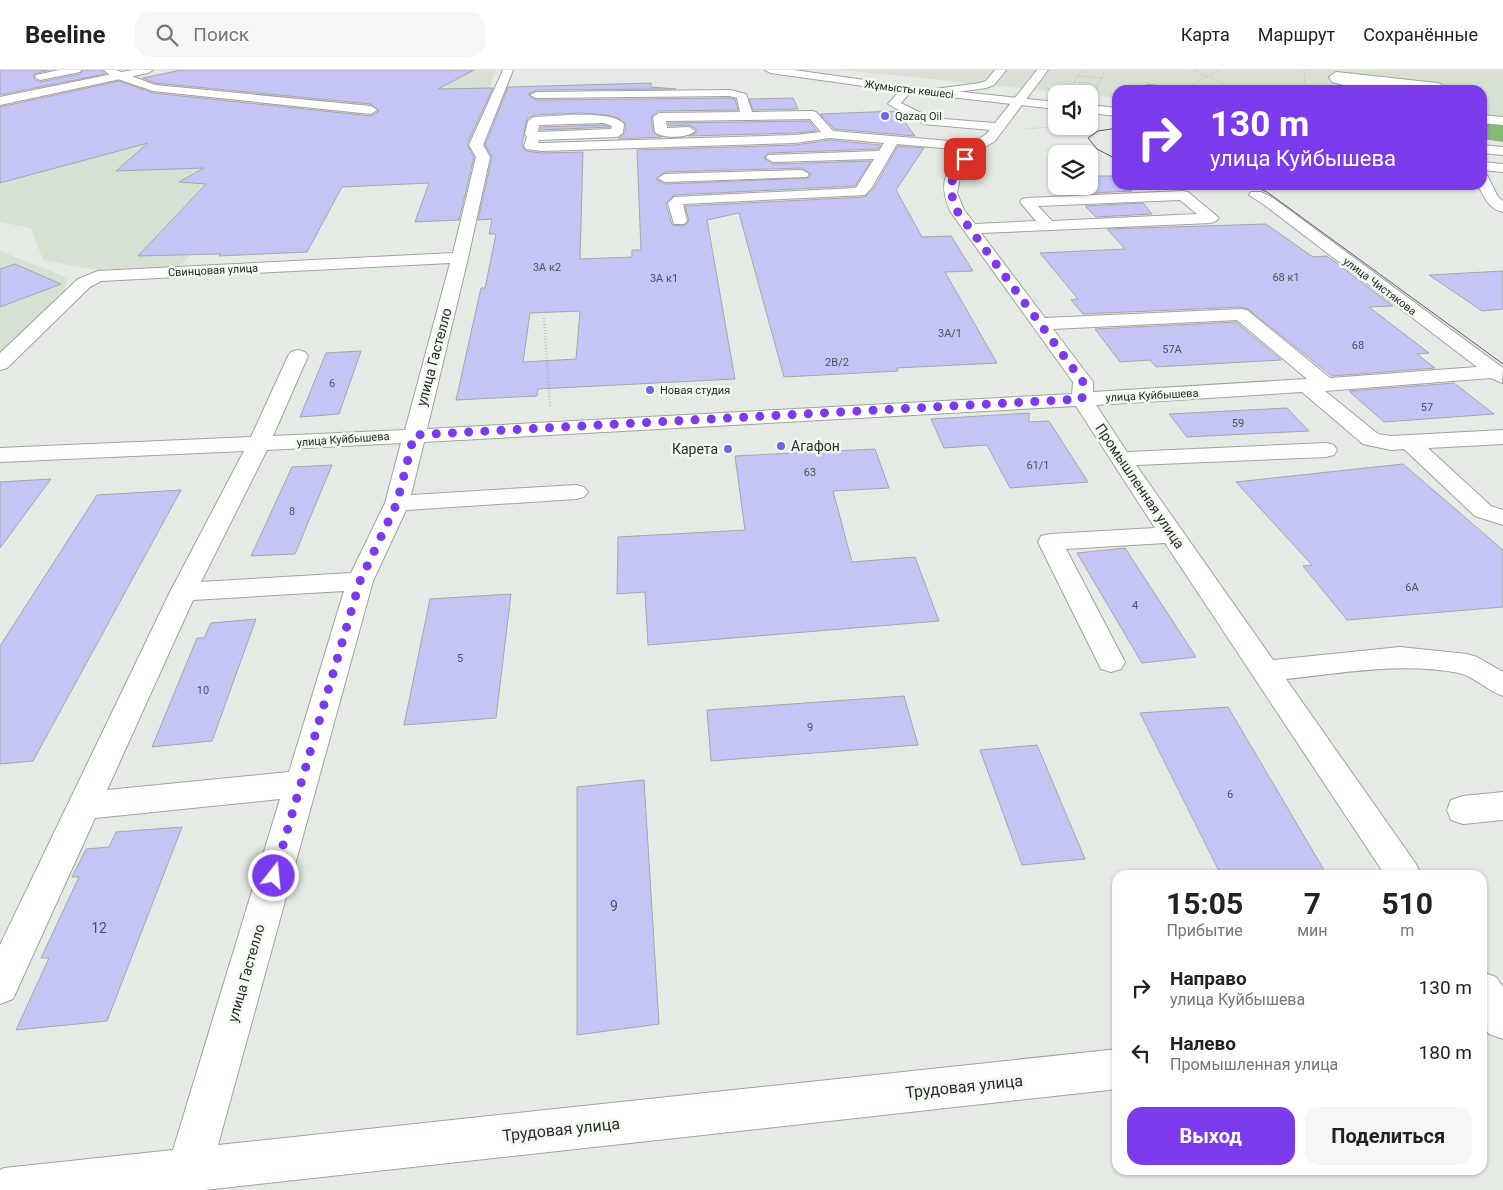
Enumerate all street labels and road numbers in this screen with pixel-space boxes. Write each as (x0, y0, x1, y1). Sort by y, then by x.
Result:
street label: Жұмысты көшесі (864, 78, 954, 101)
street label: улица Чистякова (1341, 255, 1419, 318)
street label: Свинцовая улица (168, 262, 258, 279)
street label: улица Гастелло (413, 306, 455, 408)
street label: улица Куйбышева (1105, 387, 1199, 404)
street label: Промышленная улица (1092, 420, 1188, 552)
street label: улица Куйбышева (296, 430, 390, 449)
street label: улица Гастелло (224, 922, 268, 1024)
street label: Трудовая улица (904, 1071, 1024, 1102)
street label: Трудовая улица (501, 1114, 621, 1145)

